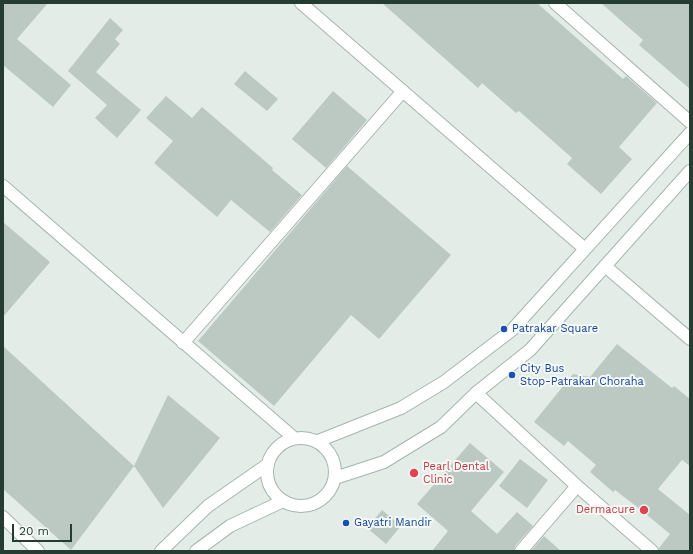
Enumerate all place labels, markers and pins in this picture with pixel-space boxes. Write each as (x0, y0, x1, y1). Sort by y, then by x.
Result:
place label: Patrakar Square (512, 322, 598, 336)
marker: Patrakar Square (499, 324, 509, 334)
place label: City Bus Stop-Patrakar Choraha (520, 362, 644, 388)
marker: City Bus Stop-Patrakar Choraha (507, 370, 517, 380)
place label: Pearl Dental Clinic (423, 460, 489, 486)
marker: Pearl Dental Clinic (408, 467, 420, 479)
place label: Dermacure (576, 503, 635, 517)
marker: Dermacure (638, 504, 650, 516)
place label: Gayatri Mandir (354, 516, 432, 530)
marker: Gayatri Mandir (341, 518, 351, 528)

